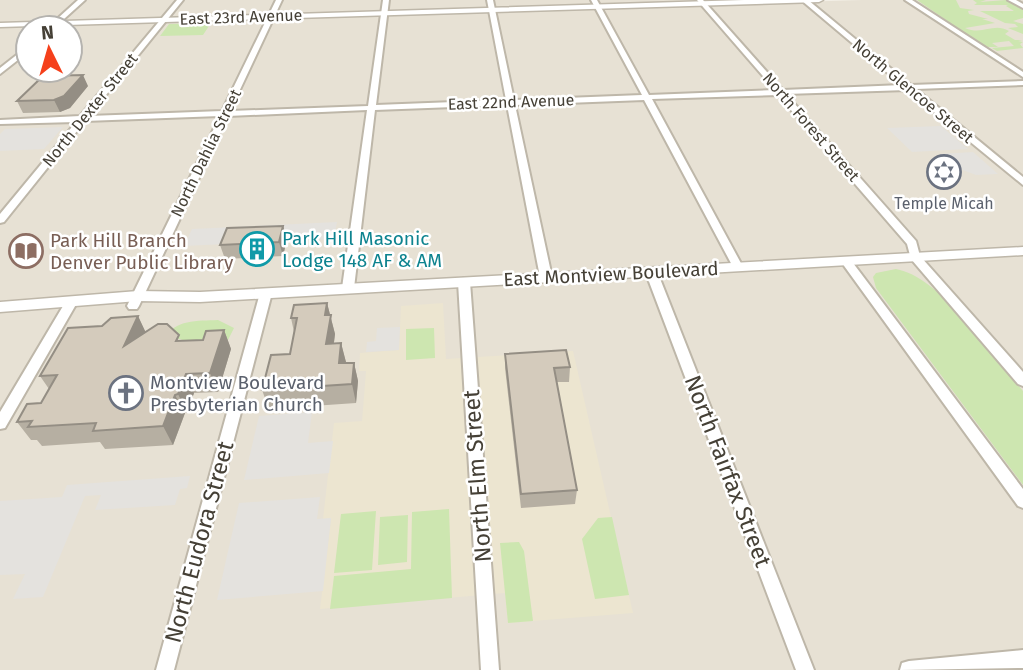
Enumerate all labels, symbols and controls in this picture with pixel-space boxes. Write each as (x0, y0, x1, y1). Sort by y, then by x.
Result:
street label: East 23rd Avenue (179, 5, 303, 29)
north arrow (14, 14, 84, 84)
text: N (40, 21, 55, 45)
street label: North Glencoe Street (849, 35, 977, 147)
street label: North Dexter Street (38, 49, 142, 171)
street label: North Forest Street (759, 69, 864, 185)
street label: North Dahlia Street (167, 86, 245, 220)
street label: East 22nd Avenue (447, 90, 575, 114)
synagogue icon: Temple Micah (925, 153, 963, 191)
place label: Temple Micah (894, 194, 994, 213)
place label: Park Hill Masonic Lodge 148 AF & AM (282, 227, 442, 272)
place label: Park Hill Branch Denver Public Library (50, 229, 234, 274)
building icon: Park Hill Masonic Lodge 148 AF & AM (238, 230, 276, 268)
library icon: Park Hill Branch Denver Public Library (7, 232, 45, 270)
street label: East Montview Boulevard (503, 257, 719, 291)
place label: Montview Boulevard Presbyterian Church (150, 371, 324, 416)
street label: North Fairfax Street (679, 371, 778, 571)
church icon: Montview Boulevard Presbyterian Church (107, 374, 145, 412)
street label: North Elm Street (457, 388, 497, 563)
street label: North Eudora Street (159, 437, 240, 646)

